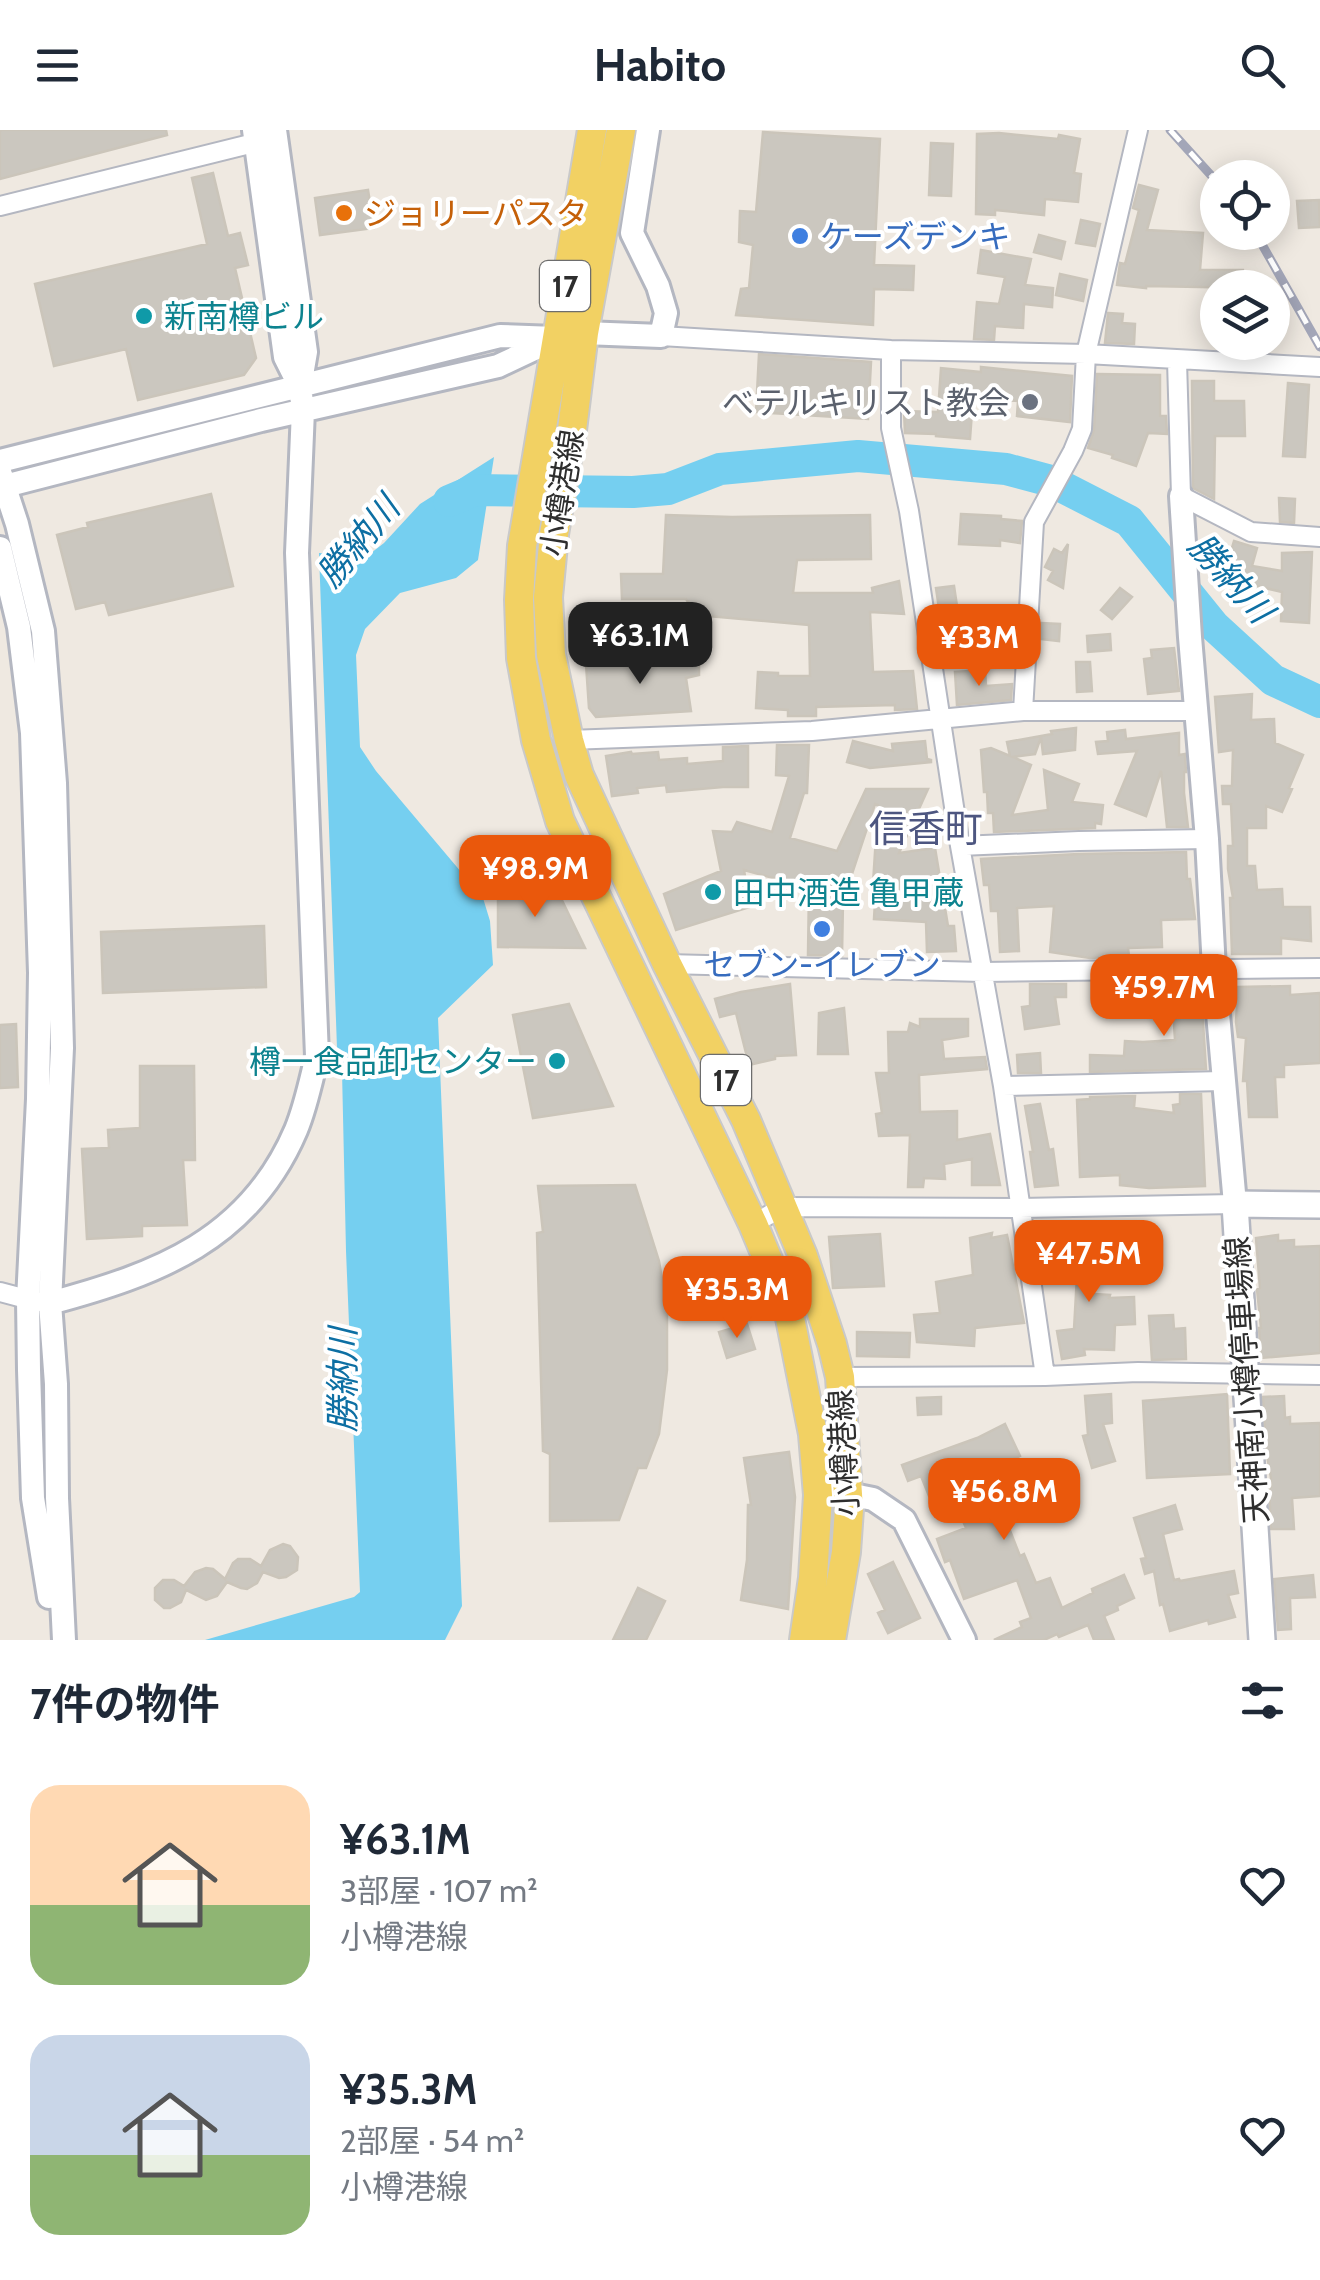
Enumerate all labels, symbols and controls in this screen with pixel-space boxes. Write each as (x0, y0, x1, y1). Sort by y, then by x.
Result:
icon: menu (30, 38, 85, 93)
text: Habito (594, 38, 726, 92)
icon: search (1235, 38, 1290, 93)
map controls (1200, 160, 1290, 360)
button: locate (1200, 160, 1290, 250)
place label: ジョリーパスタ (364, 194, 588, 233)
marker: ジョリーパスタ (333, 202, 355, 224)
place label: ケーズデンキ (820, 217, 1010, 256)
marker: ケーズデンキ (789, 225, 811, 247)
road number: 17 (540, 261, 590, 311)
button: layers (1200, 270, 1290, 360)
place label: 新南樽ビル (164, 297, 324, 336)
marker: 新南樽ビル (133, 305, 155, 327)
place label: べテルキリスト教会 (722, 383, 1010, 422)
marker: べテルキリスト教会 (1019, 391, 1041, 413)
street label: 小樽港線 (533, 427, 591, 559)
water label: 勝納川 (308, 484, 411, 595)
water label: 勝納川 (1180, 525, 1285, 634)
pin: ¥63.1M (559, 602, 721, 687)
pin: ¥33M (920, 604, 1038, 689)
text: ¥63.1M (590, 615, 690, 654)
text: ¥33M (939, 617, 1019, 656)
district label: 信香町 (869, 805, 983, 852)
pin: ¥98.9M (454, 835, 616, 920)
text: ¥98.9M (481, 848, 589, 887)
place label: 田中酒造 亀甲蔵 (733, 873, 964, 912)
marker: 田中酒造 亀甲蔵 (702, 881, 724, 903)
marker: セブン-イレブン (811, 918, 833, 940)
place label: セブン-イレブン (703, 945, 941, 984)
pin: ¥59.7M (1083, 954, 1245, 1039)
text: ¥59.7M (1112, 967, 1216, 1006)
place label: 樽一食品卸センター (249, 1042, 537, 1081)
marker: 樽一食品卸センター (546, 1050, 568, 1072)
road number: 17 (701, 1055, 751, 1105)
pin: ¥47.5M (1008, 1220, 1170, 1305)
text: ¥47.5M (1036, 1233, 1142, 1272)
street label: 天神南小樽停車場線 (1217, 1235, 1275, 1525)
pin: ¥35.3M (656, 1256, 818, 1341)
text: ¥35.3M (685, 1269, 789, 1308)
water label: 勝納川 (321, 1324, 364, 1433)
street label: 小樽港線 (820, 1388, 866, 1518)
pin: ¥56.8M (923, 1458, 1085, 1543)
text: ¥56.8M (950, 1471, 1058, 1510)
icon: filters (1235, 1673, 1290, 1728)
text: 7件の物件 (30, 1678, 219, 1730)
text: ¥63.1M (340, 1813, 471, 1865)
icon: home (110, 1825, 230, 1945)
icon: heart (1235, 1858, 1290, 1913)
text: 3部屋 · 107 m² (340, 1871, 538, 1910)
text: 小樽港線 (340, 1917, 468, 1956)
text: ¥35.3M (340, 2063, 478, 2115)
icon: home (110, 2075, 230, 2195)
icon: heart (1235, 2108, 1290, 2163)
text: 2部屋 · 54 m² (340, 2121, 524, 2160)
text: 小樽港線 (340, 2167, 468, 2206)

